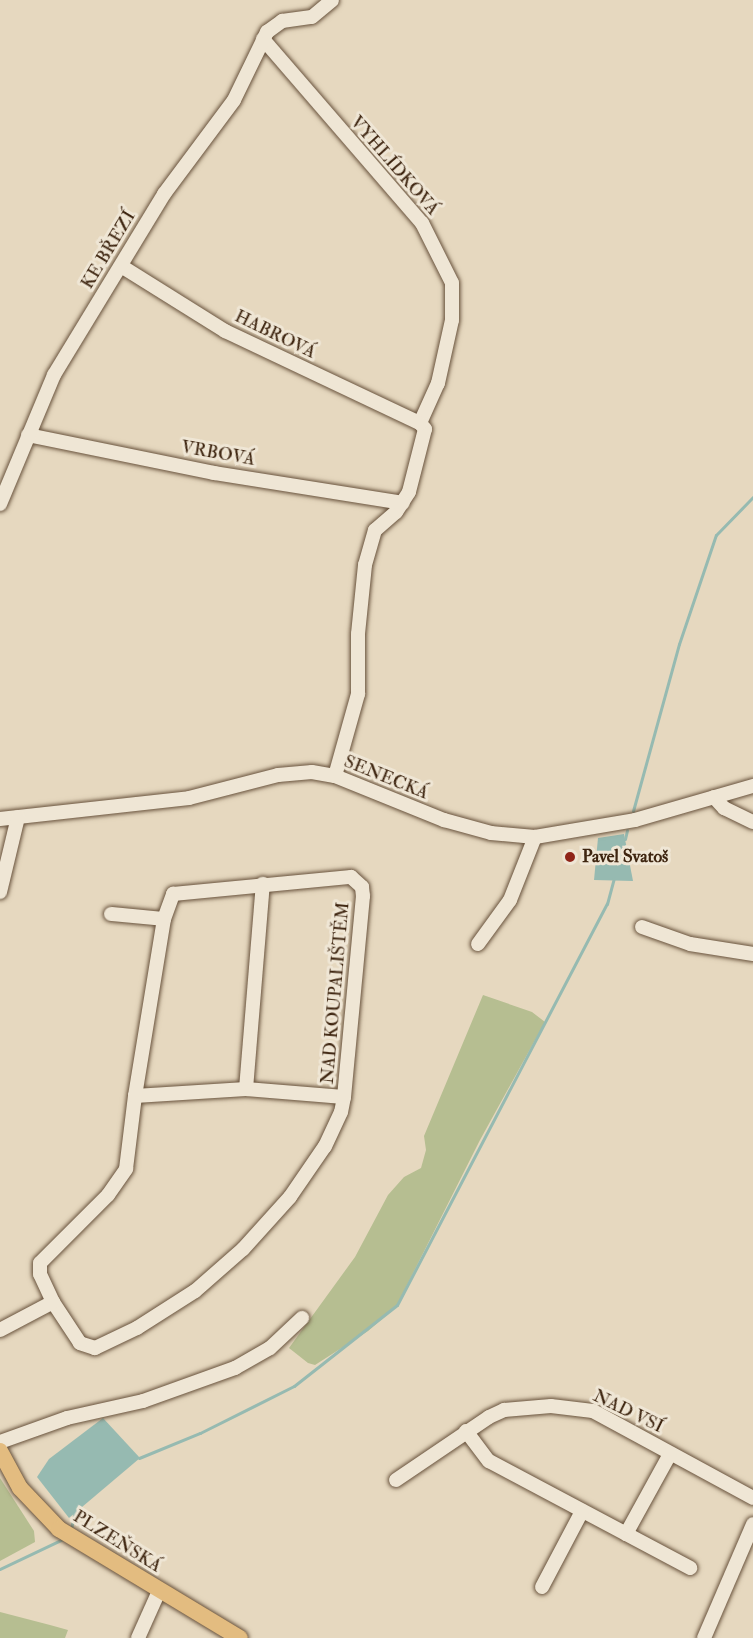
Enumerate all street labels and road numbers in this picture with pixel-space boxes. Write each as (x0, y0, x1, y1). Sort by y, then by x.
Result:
street label: VYHLÍDKOVÁ (345, 112, 443, 220)
street label: KE BŘEZÍ (77, 207, 141, 293)
street label: HABROVÁ (231, 306, 319, 364)
street label: VRBOVÁ (179, 437, 257, 471)
street label: SENECKÁ (341, 751, 431, 805)
street label: NAD KOUPALIŠTĚM (317, 901, 355, 1085)
street label: NAD VSÍ (589, 1386, 667, 1438)
street label: PLZEŇSKÁ (69, 1506, 165, 1578)

